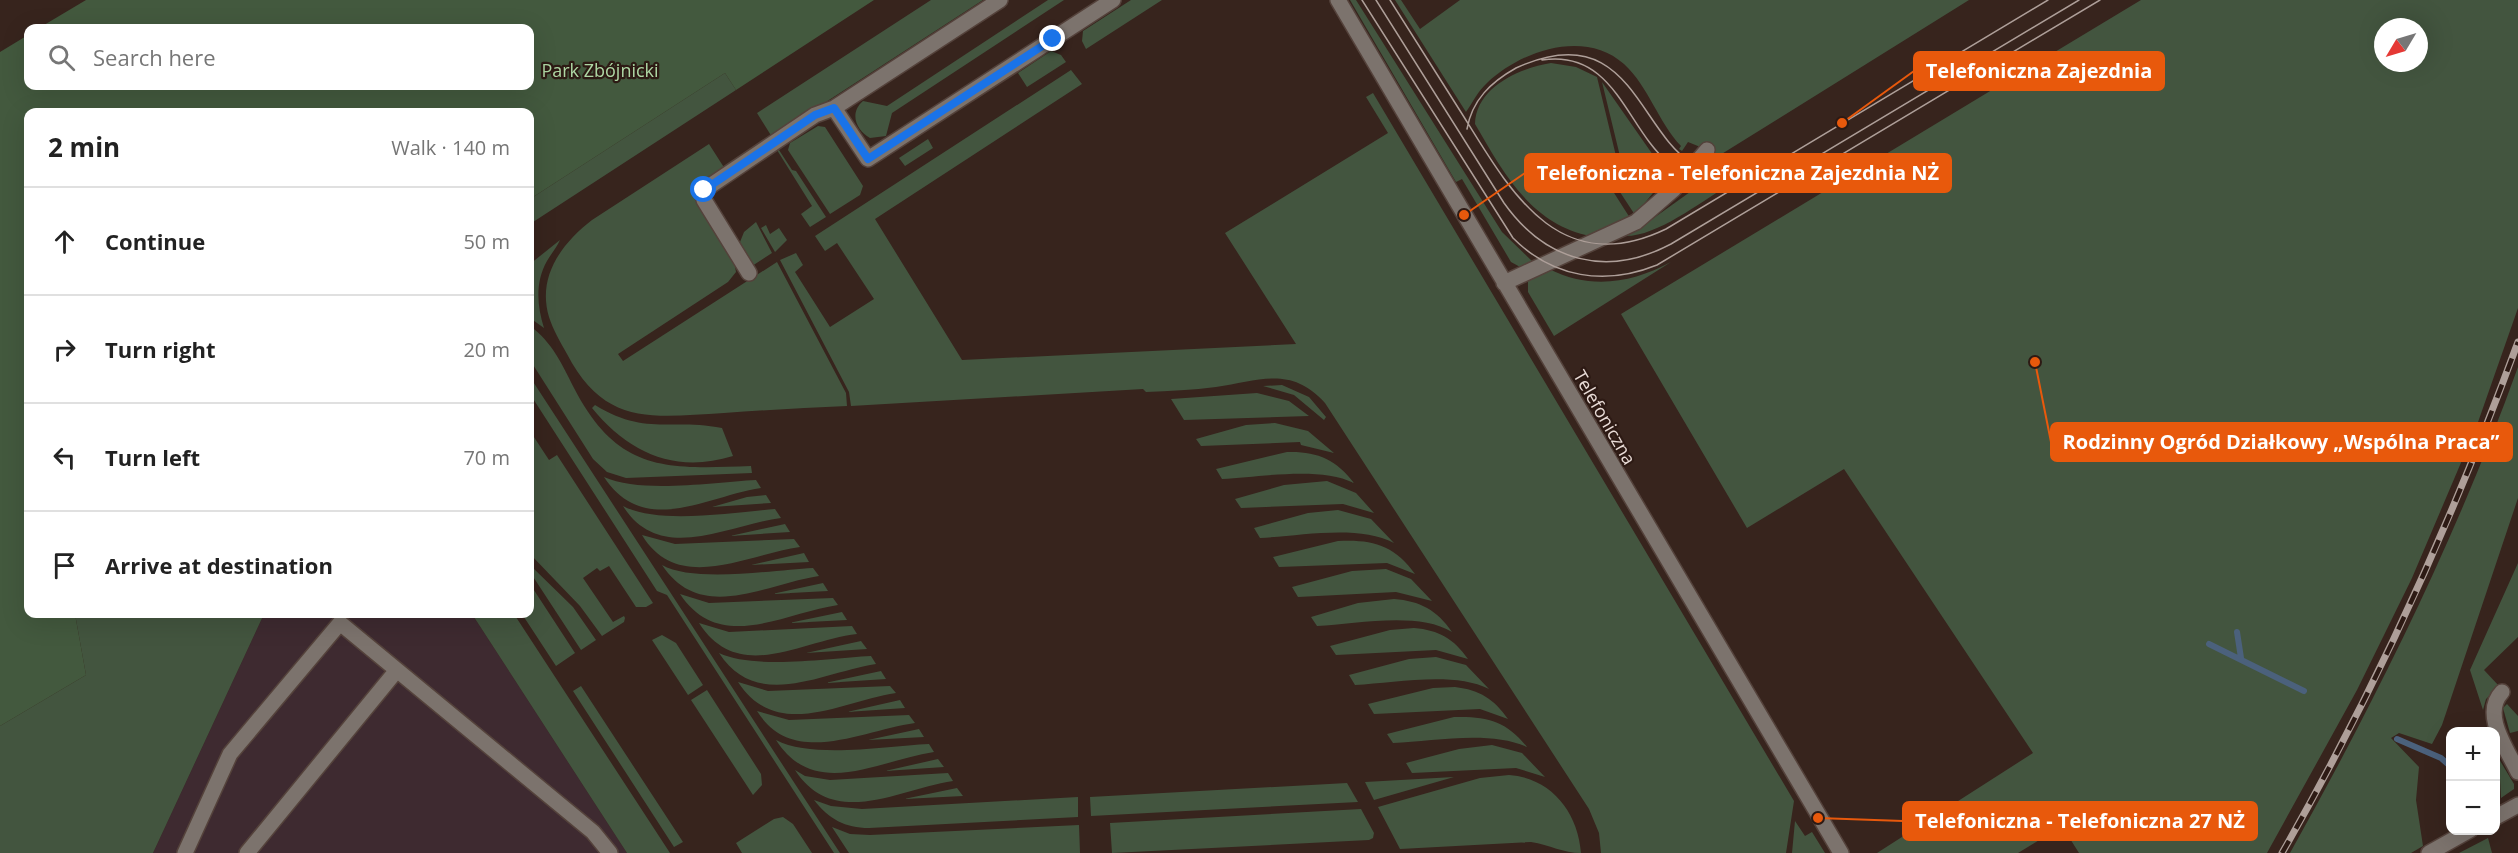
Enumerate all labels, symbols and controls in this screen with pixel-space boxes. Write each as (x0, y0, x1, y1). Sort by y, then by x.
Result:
north arrow (2374, 18, 2428, 72)
search box (24, 24, 534, 90)
route end (1039, 25, 1065, 51)
icon: search (45, 41, 78, 74)
text: Search here (93, 42, 216, 72)
callout: Telefoniczna Zajezdnia (1914, 52, 2164, 90)
text: Telefoniczna Zajezdnia (1926, 57, 2152, 84)
park label: Park Zbójnicki (541, 58, 659, 82)
text: 2 min (48, 129, 120, 165)
text: Walk · 140 m (391, 134, 510, 161)
callout: Telefoniczna - Telefoniczna Zajezdnia NŻ (1525, 154, 1951, 192)
text: Telefoniczna - Telefoniczna Zajezdnia NŻ (1537, 159, 1940, 186)
route start (690, 176, 716, 202)
icon: ahead (48, 225, 81, 258)
text: Continue (105, 226, 205, 256)
text: 50 m (463, 228, 510, 255)
icon: right (48, 333, 81, 366)
text: Turn right (105, 334, 216, 364)
text: 20 m (463, 336, 510, 363)
street label: Telefoniczna (1568, 365, 1642, 469)
callout: Rodzinny Ogród Działkowy „Wspólna Praca” (2051, 423, 2512, 461)
text: Rodzinny Ogród Działkowy „Wspólna Praca” (2063, 428, 2500, 455)
icon: left (48, 441, 81, 474)
text: Turn left (105, 442, 200, 472)
text: 70 m (463, 444, 510, 471)
icon: arrive (48, 549, 81, 582)
text: Arrive at destination (105, 550, 333, 580)
map controls (2446, 727, 2500, 835)
button: + (2446, 727, 2500, 781)
button: − (2446, 781, 2500, 835)
callout: Telefoniczna - Telefoniczna 27 NŻ (1903, 802, 2257, 840)
text: Telefoniczna - Telefoniczna 27 NŻ (1915, 807, 2245, 834)

